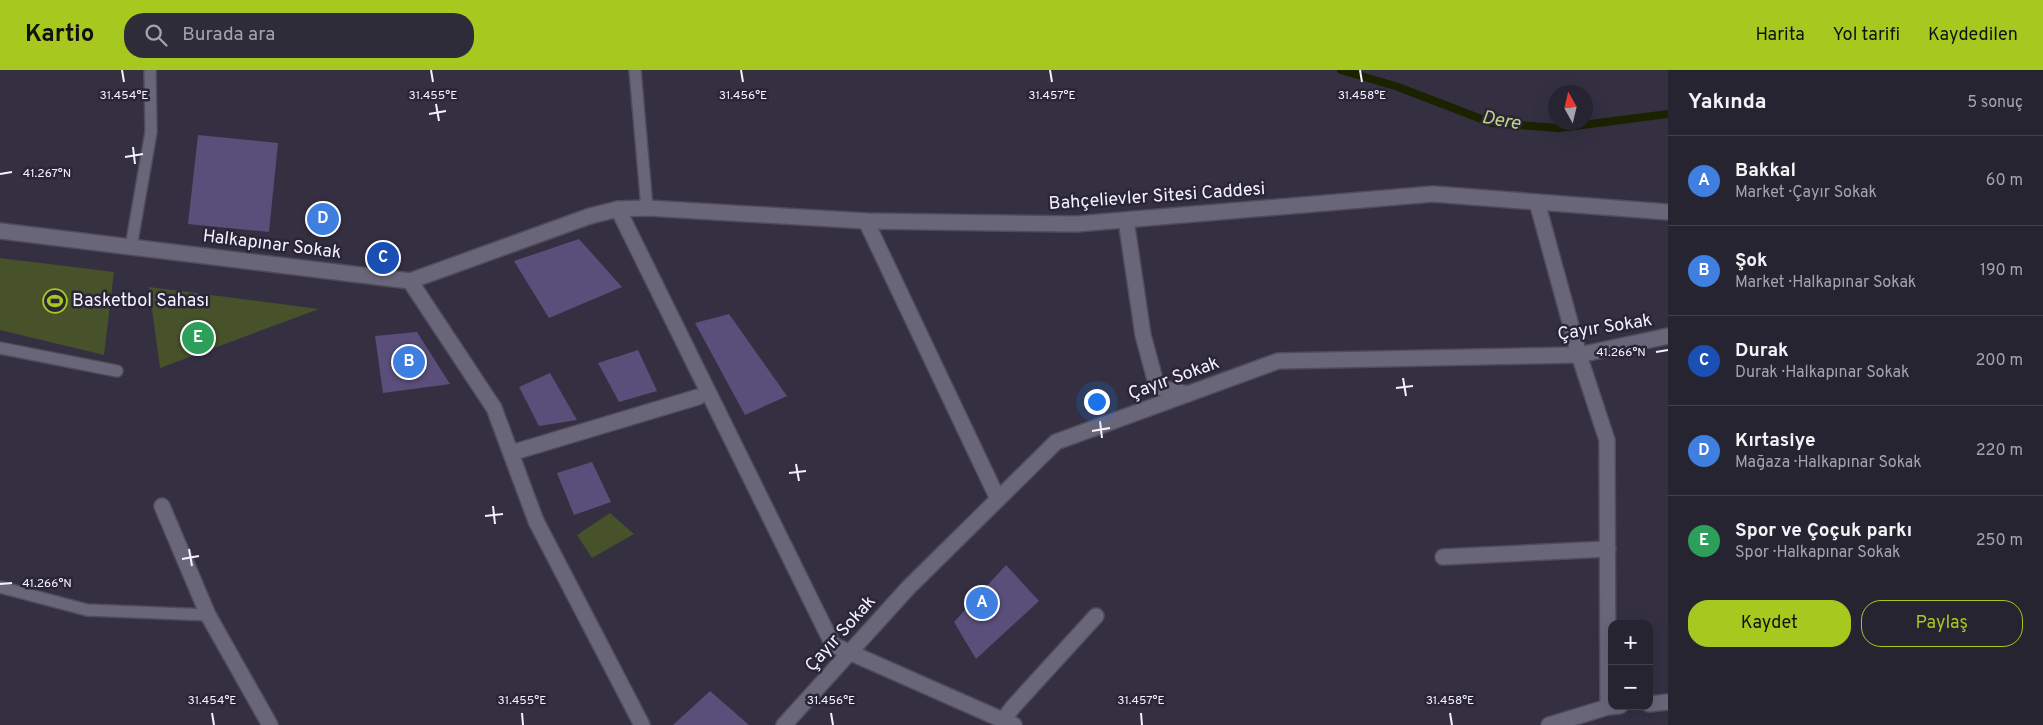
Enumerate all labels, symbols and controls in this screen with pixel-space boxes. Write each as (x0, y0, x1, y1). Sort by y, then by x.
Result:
search box (124, 13, 474, 58)
text: Kartio (25, 20, 94, 50)
icon: search (142, 21, 170, 49)
text: Burada ara (182, 23, 275, 47)
text: Harita (1755, 24, 1805, 47)
text: Yol tarifi (1833, 24, 1900, 47)
text: Kaydedilen (1928, 24, 2018, 47)
north arrow (1548, 85, 1593, 130)
text: 31.454°E (100, 88, 149, 104)
text: 31.455°E (409, 88, 457, 104)
text: 31.456°E (719, 88, 767, 104)
text: 31.457°E (1028, 88, 1076, 104)
text: 31.458°E (1338, 88, 1386, 104)
text: Yakında (1688, 89, 1767, 116)
text: 5 sonuç (1967, 93, 2023, 113)
water label: Dere (1480, 106, 1522, 136)
text: Bakkal (1735, 159, 1796, 183)
text: 41.267°N (23, 166, 71, 182)
text: A (1698, 171, 1710, 191)
text: 60 m (1986, 171, 2023, 191)
street label: Bahçelievler Sitesi Caddesi (1048, 178, 1266, 216)
text: Market · Çayır Sokak (1735, 183, 1877, 203)
pin: D (307, 200, 339, 238)
street label: Halkapınar Sokak (201, 225, 343, 265)
pin: C (367, 239, 399, 277)
text: Şok (1735, 249, 1768, 273)
text: B (1698, 261, 1710, 281)
text: 190 m (1980, 261, 2023, 281)
text: Market · Halkapınar Sokak (1735, 273, 1916, 293)
sports icon: Basketbol Sahası (42, 288, 68, 314)
place label: Basketbol Sahası (72, 290, 209, 313)
street label: Çayır Sokak (1556, 309, 1654, 347)
pin: E (182, 319, 214, 357)
text: Durak (1735, 339, 1789, 363)
pin: B (393, 343, 425, 381)
text: 41.266°N (1596, 345, 1646, 361)
text: C (1699, 351, 1709, 371)
text: 200 m (1975, 351, 2023, 371)
street label: Çayır Sokak (1125, 352, 1223, 406)
text: Durak · Halkapınar Sokak (1735, 363, 1909, 383)
your location (1084, 389, 1110, 415)
text: Kırtasiye (1735, 429, 1816, 453)
text: D (1698, 441, 1710, 461)
text: 220 m (1976, 441, 2023, 461)
text: Mağaza · Halkapınar Sokak (1735, 453, 1922, 473)
text: Spor ve Çoçuk parkı (1735, 519, 1912, 543)
text: E (1699, 531, 1709, 551)
text: 250 m (1976, 531, 2023, 551)
text: Spor · Halkapınar Sokak (1735, 543, 1901, 563)
text: 41.266°N (22, 576, 72, 592)
pin: A (966, 584, 998, 622)
street label: Çayır Sokak (801, 591, 881, 677)
button: Kaydet (1688, 600, 1851, 647)
button: Paylaş (1861, 600, 2023, 647)
map controls (1608, 620, 1653, 710)
button: + (1608, 620, 1653, 665)
button: − (1608, 665, 1653, 710)
text: 31.454°E (188, 693, 237, 709)
text: 31.455°E (498, 693, 546, 709)
text: 31.456°E (807, 693, 855, 709)
text: 31.457°E (1117, 693, 1165, 709)
text: 31.458°E (1426, 693, 1474, 709)

